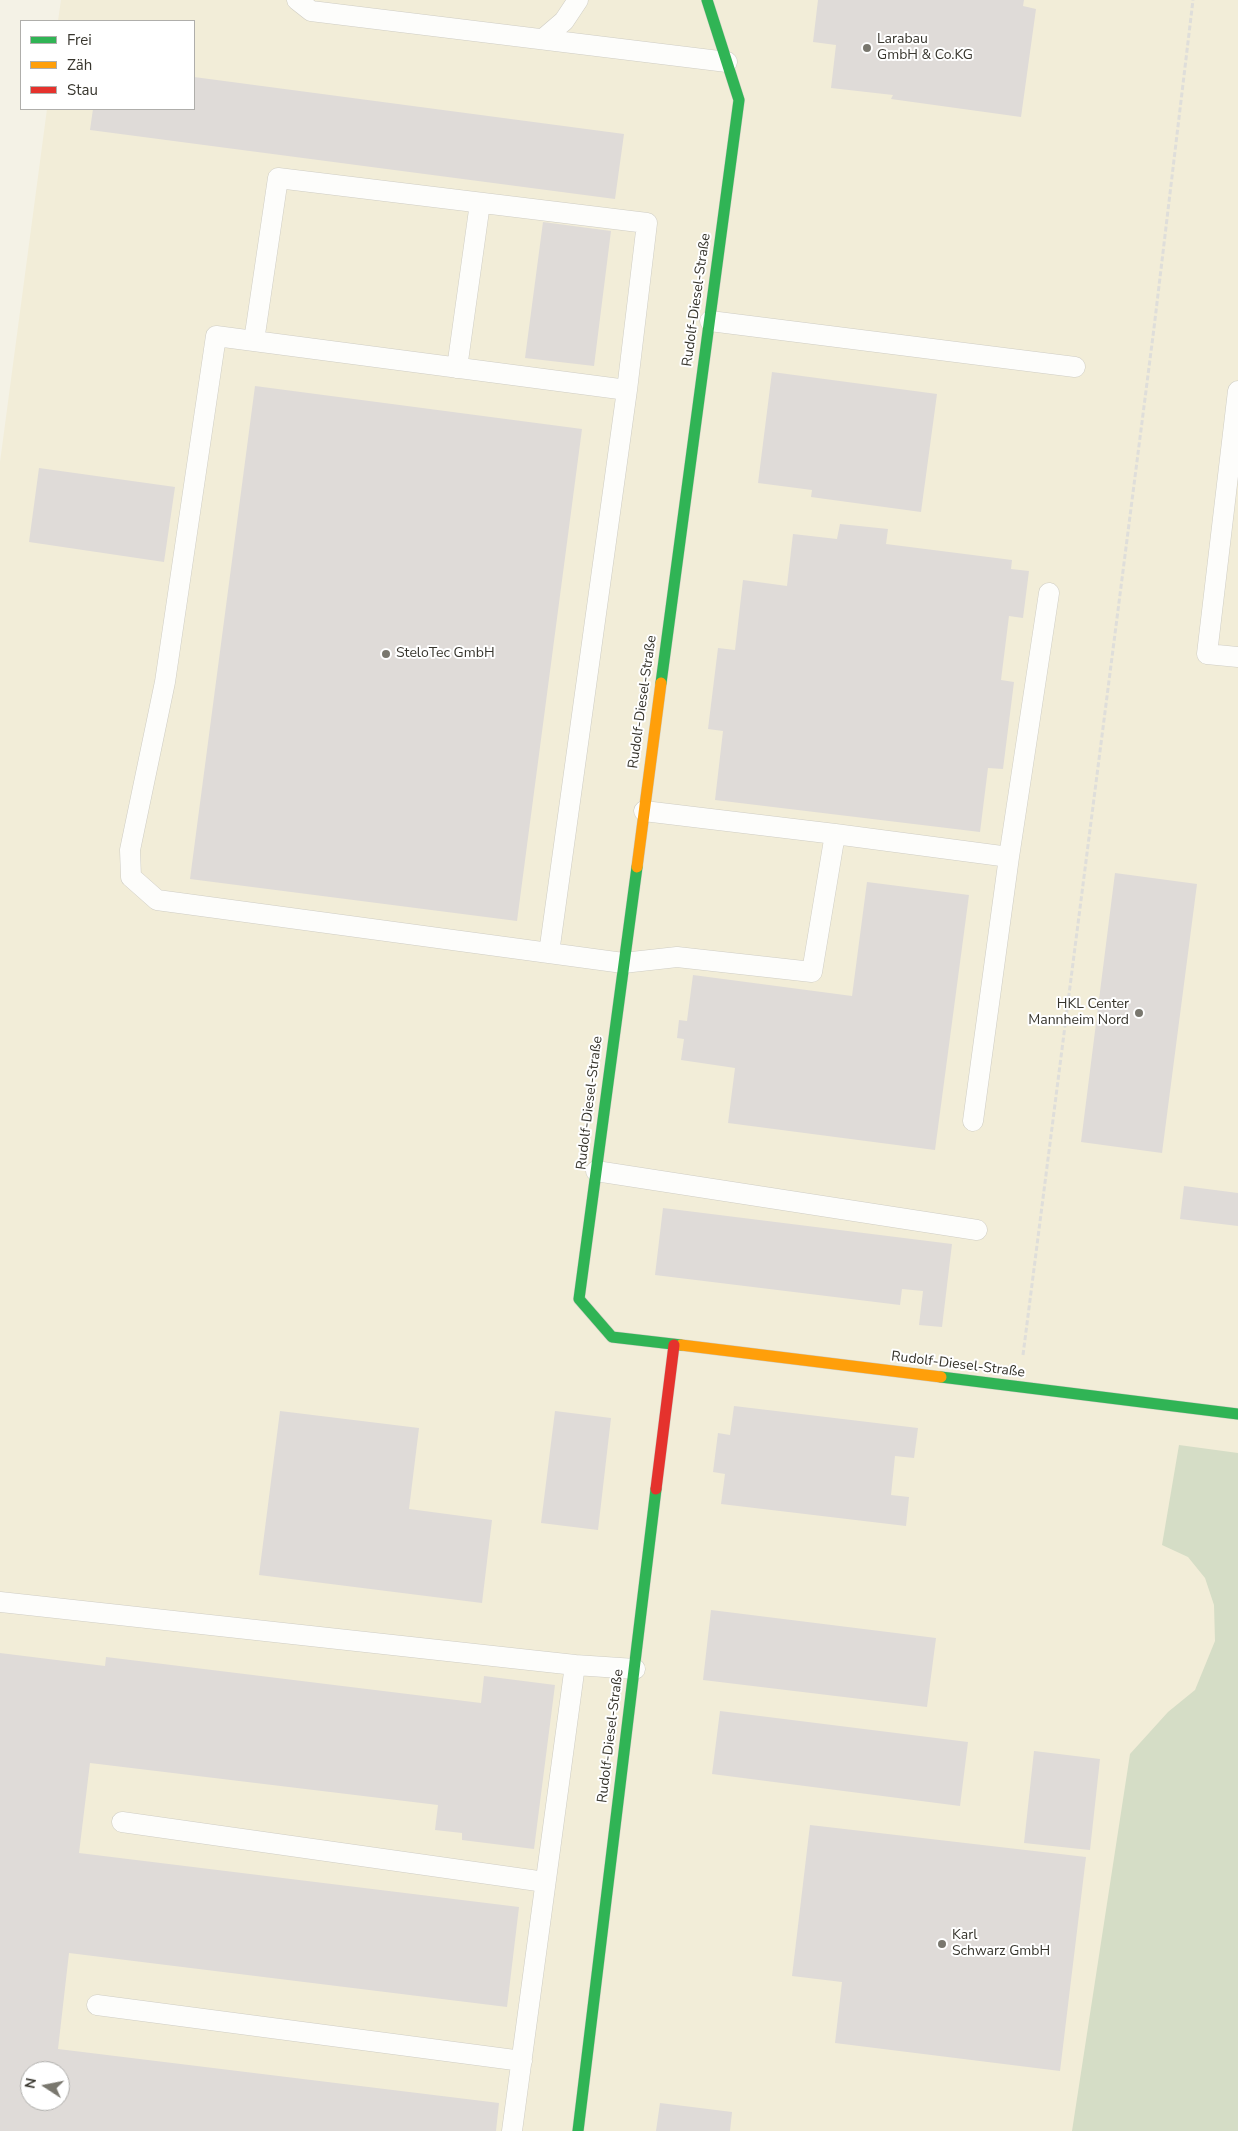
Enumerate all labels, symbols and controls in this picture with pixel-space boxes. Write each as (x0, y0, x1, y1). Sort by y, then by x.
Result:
legend (20, 20, 195, 110)
text: Frei (67, 30, 92, 50)
place label: Larabau GmbH & Co.KG (877, 32, 973, 64)
marker: Larabau GmbH & Co.KG (861, 42, 873, 54)
text: Zäh (67, 55, 92, 75)
text: Stau (67, 80, 98, 100)
street label: Rudolf-Diesel-Straße (679, 232, 715, 368)
street label: Rudolf-Diesel-Straße (625, 634, 661, 770)
place label: SteloTec GmbH (396, 646, 495, 662)
marker: SteloTec GmbH (380, 648, 392, 660)
place label: HKL Center Mannheim Nord (1028, 997, 1129, 1030)
marker: HKL Center Mannheim Nord (1133, 1007, 1145, 1019)
street label: Rudolf-Diesel-Straße (573, 1035, 607, 1171)
street label: Rudolf-Diesel-Straße (890, 1348, 1026, 1382)
street label: Rudolf-Diesel-Straße (594, 1668, 628, 1804)
place label: Karl Schwarz GmbH (952, 1928, 1050, 1960)
marker: Karl Schwarz GmbH (936, 1938, 948, 1950)
north arrow (20, 2061, 70, 2111)
text: N (20, 2076, 41, 2090)

